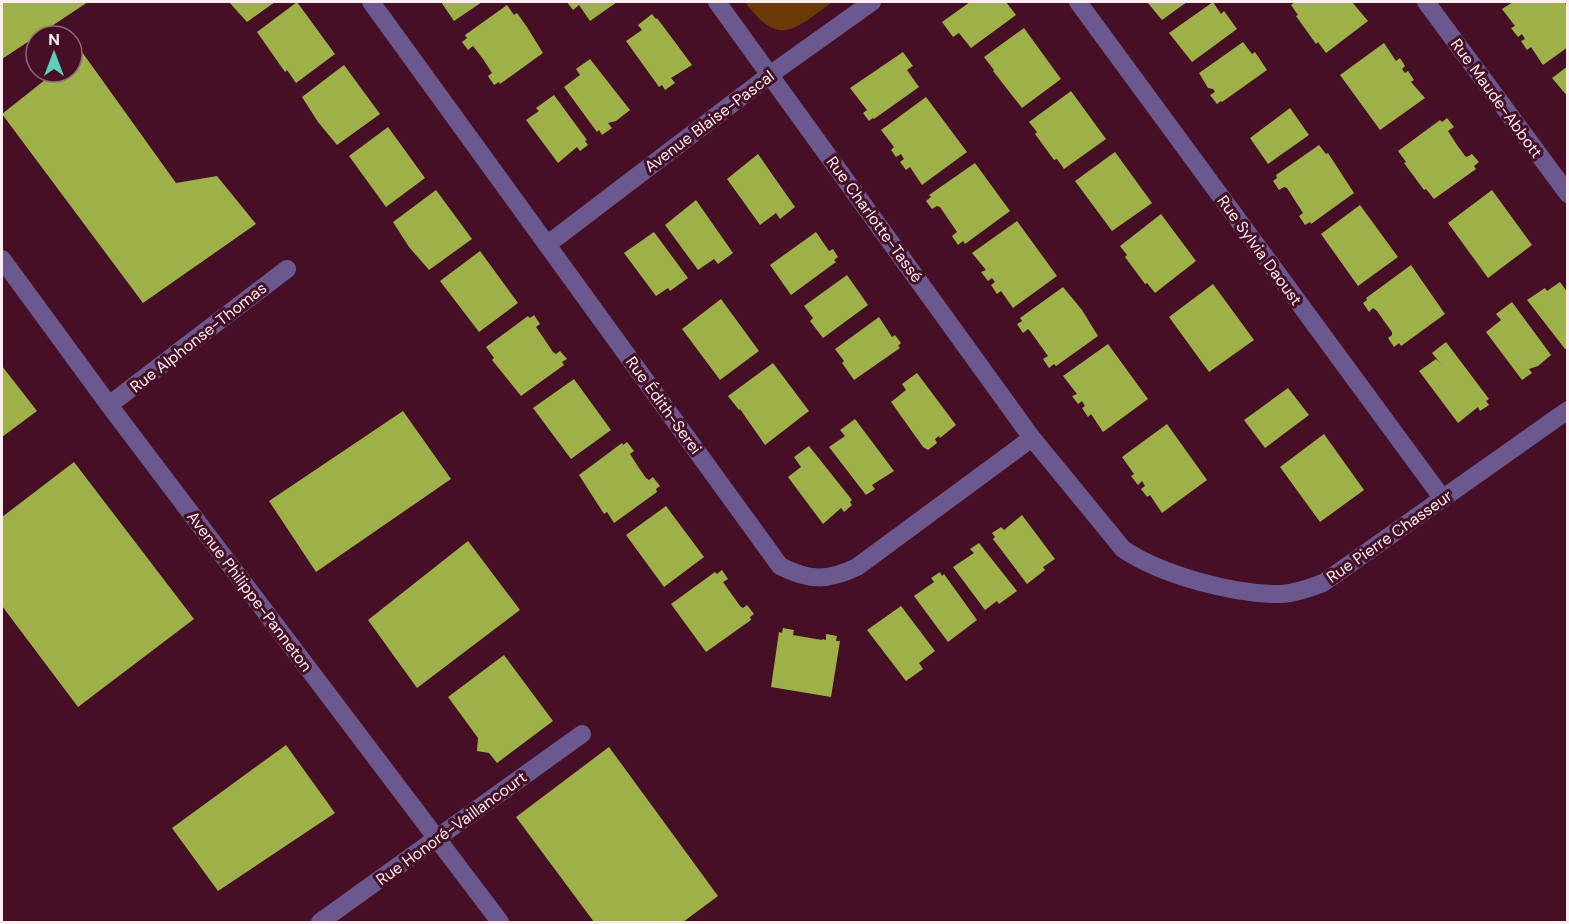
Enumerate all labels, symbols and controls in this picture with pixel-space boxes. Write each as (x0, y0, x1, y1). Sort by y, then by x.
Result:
north arrow (24, 24, 84, 84)
text: N (48, 29, 60, 50)
street label: Rue Maude-Abbott (1446, 34, 1547, 162)
street label: Avenue Blaise-Pascal (640, 66, 778, 177)
street label: Rue Charlotte-Tassé (822, 152, 927, 287)
street label: Rue Sylvia Daoust (1213, 191, 1307, 310)
street label: Rue Alphonse-Thomas (126, 277, 271, 397)
street label: Rue Édith-Serei (621, 352, 706, 458)
street label: Rue Pierre Chasseur (1322, 485, 1456, 588)
street label: Avenue Philippe-Panneton (182, 507, 317, 676)
street label: Rue Honoré-Vaillancourt (372, 767, 531, 890)

